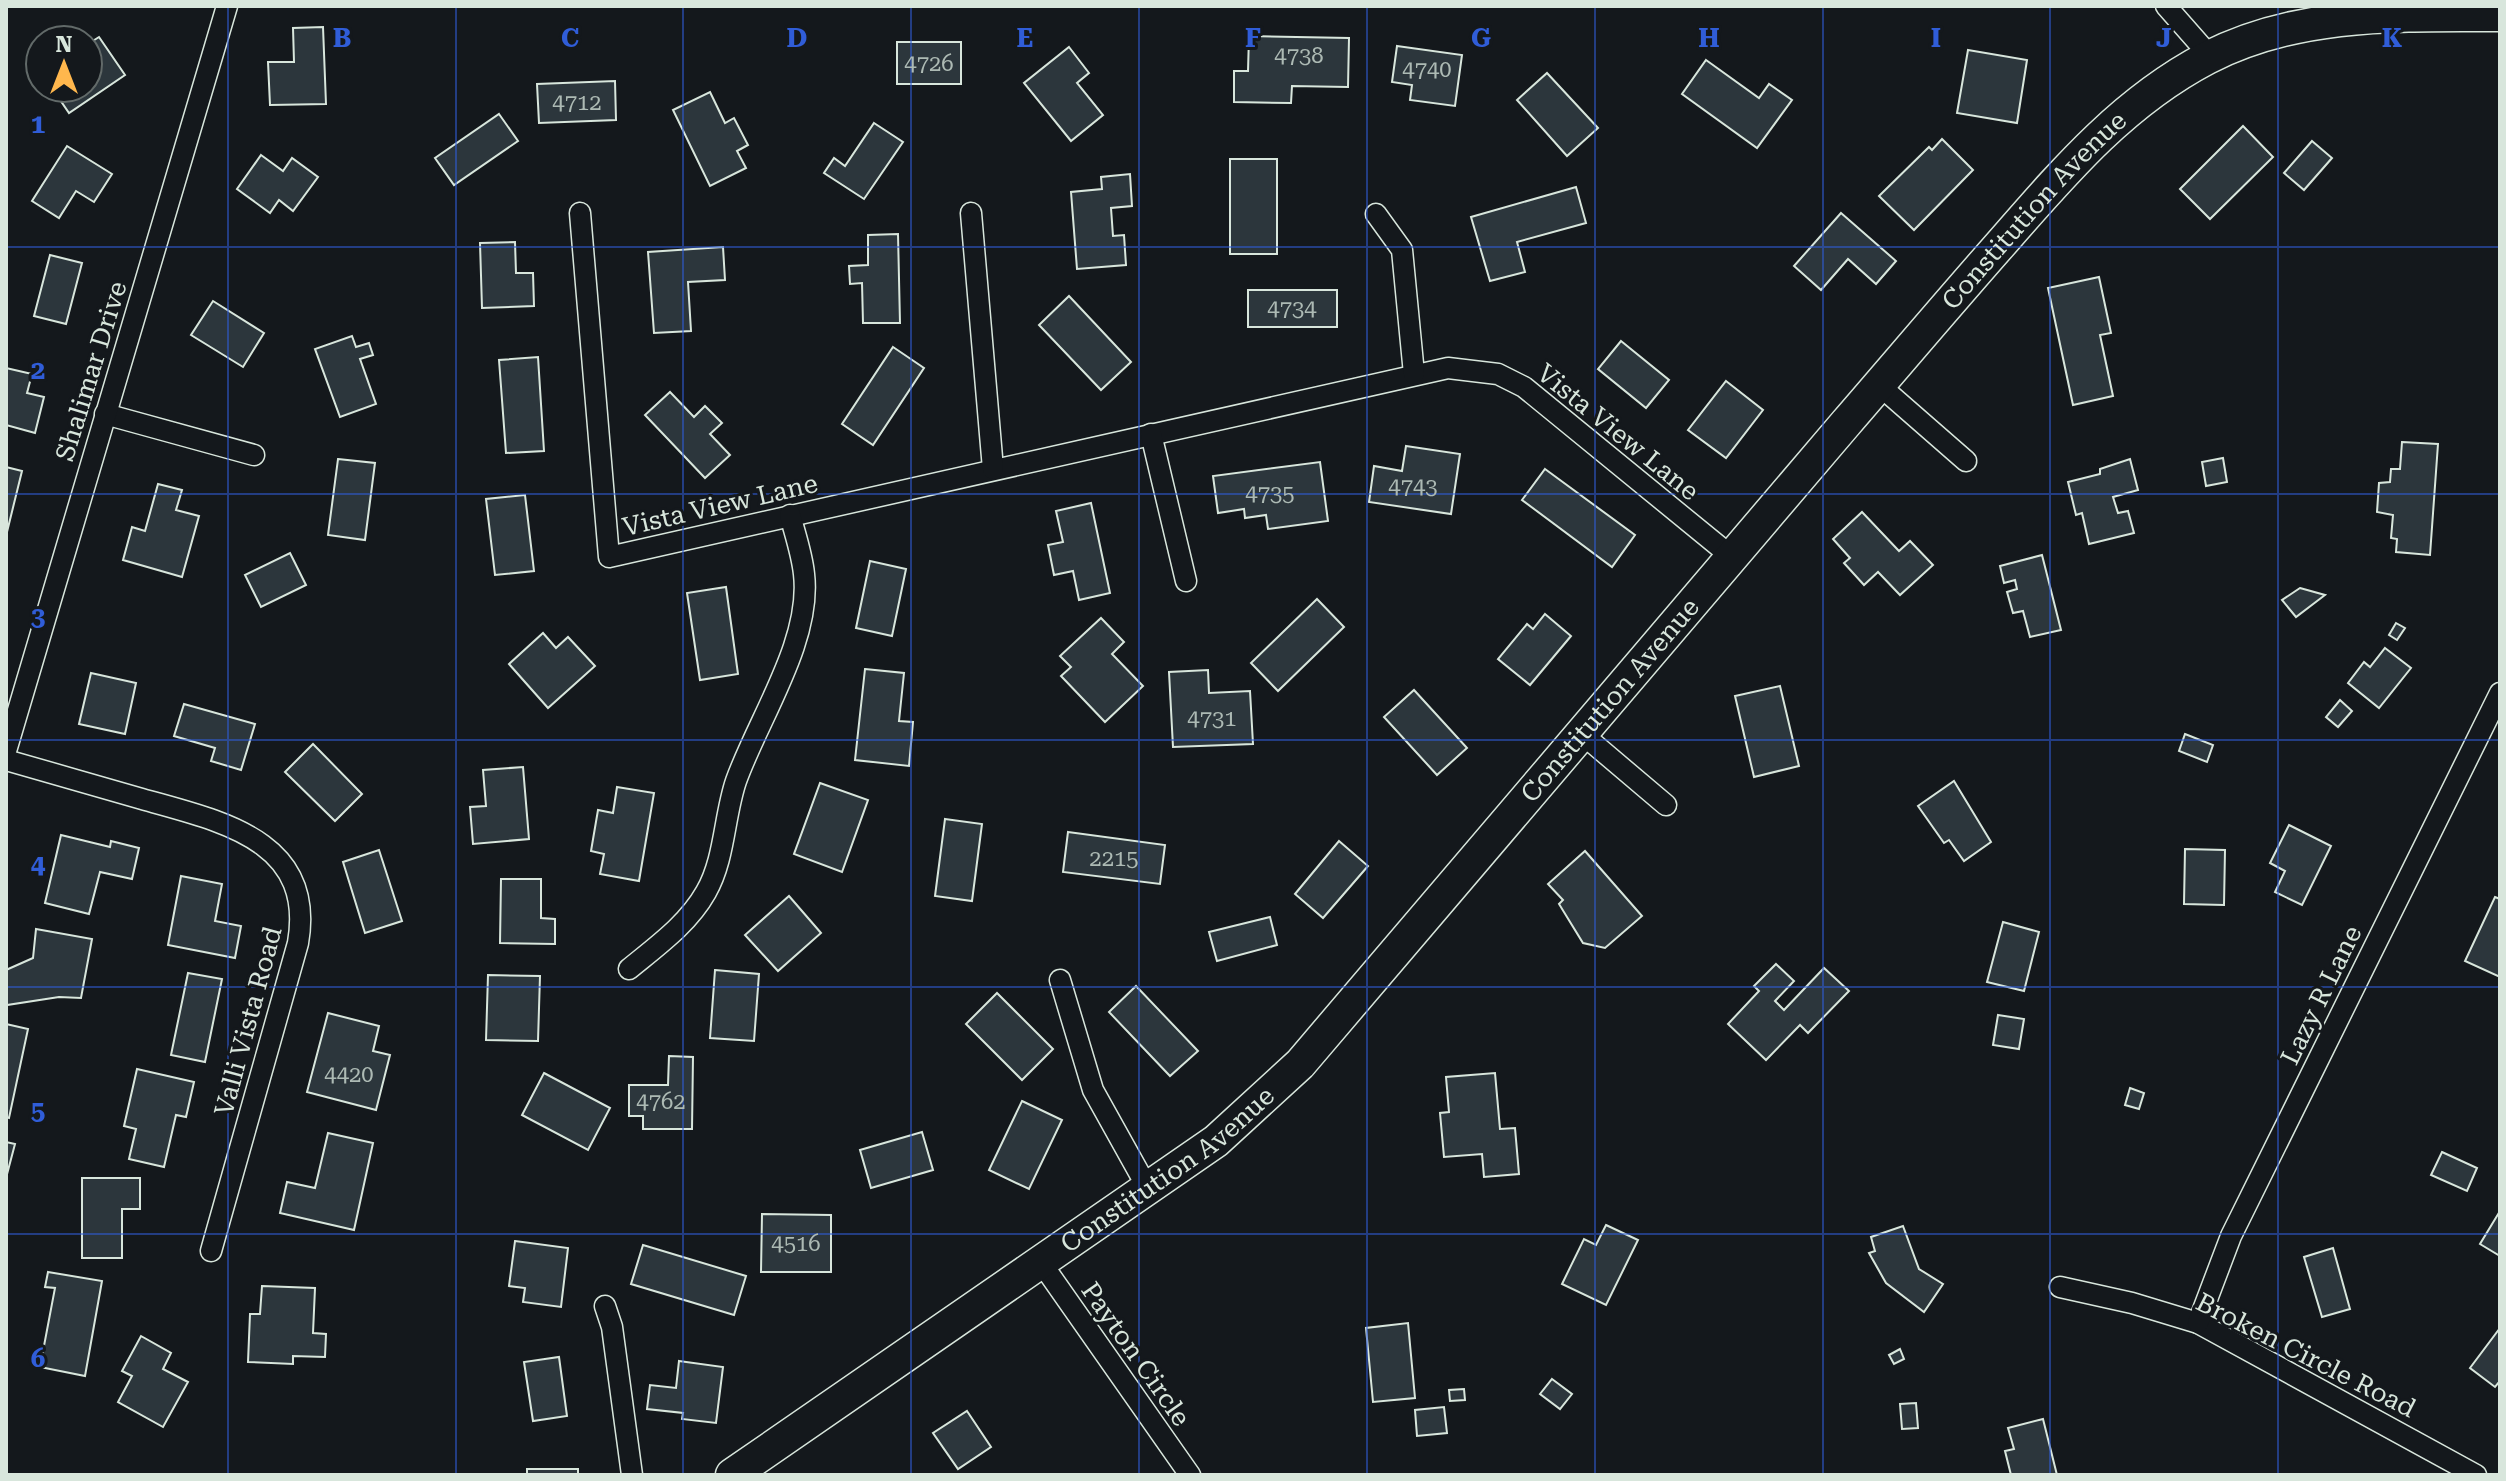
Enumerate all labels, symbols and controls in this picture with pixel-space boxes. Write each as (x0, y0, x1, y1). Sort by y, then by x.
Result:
text: B (333, 23, 351, 53)
text: C (561, 23, 579, 53)
text: D (787, 23, 807, 53)
text: E (1017, 23, 1033, 53)
text: F (1245, 23, 1261, 53)
text: G (1471, 23, 1491, 53)
text: H (1698, 23, 1720, 53)
text: I (1931, 23, 1941, 53)
text: J (2156, 23, 2172, 53)
text: K (2382, 23, 2403, 53)
north arrow (24, 24, 104, 104)
text: N (56, 32, 73, 57)
house number: 4738 (1274, 43, 1324, 68)
house number: 4726 (904, 51, 954, 76)
house number: 4740 (1402, 57, 1452, 82)
house number: 4712 (552, 90, 602, 115)
street label: Constitution Avenue (1936, 105, 2132, 315)
text: 1 (31, 109, 45, 139)
street label: Shalimar Drive (49, 277, 133, 465)
house number: 4734 (1267, 296, 1317, 321)
text: 2 (31, 355, 45, 385)
street label: Vista View Lane (1531, 358, 1705, 506)
street label: Vista View Lane (620, 468, 820, 542)
house number: 4743 (1388, 474, 1438, 499)
house number: 4735 (1245, 481, 1295, 506)
street label: Constitution Avenue (1514, 592, 1705, 808)
text: 3 (31, 602, 45, 632)
house number: 4731 (1187, 706, 1237, 731)
house number: 2215 (1089, 846, 1139, 871)
text: 4 (31, 849, 46, 879)
street label: Lazy R Lane (2274, 921, 2368, 1069)
street label: Valli Vista Road (208, 923, 288, 1119)
house number: 4420 (324, 1062, 374, 1087)
street label: Constitution Avenue (1055, 1081, 1280, 1259)
house number: 4762 (636, 1089, 686, 1114)
text: 5 (31, 1096, 45, 1126)
house number: 4516 (771, 1231, 821, 1256)
street label: Payton Circle (1075, 1276, 1197, 1432)
street label: Broken Circle Road (2191, 1287, 2421, 1423)
text: 6 (31, 1343, 45, 1373)

